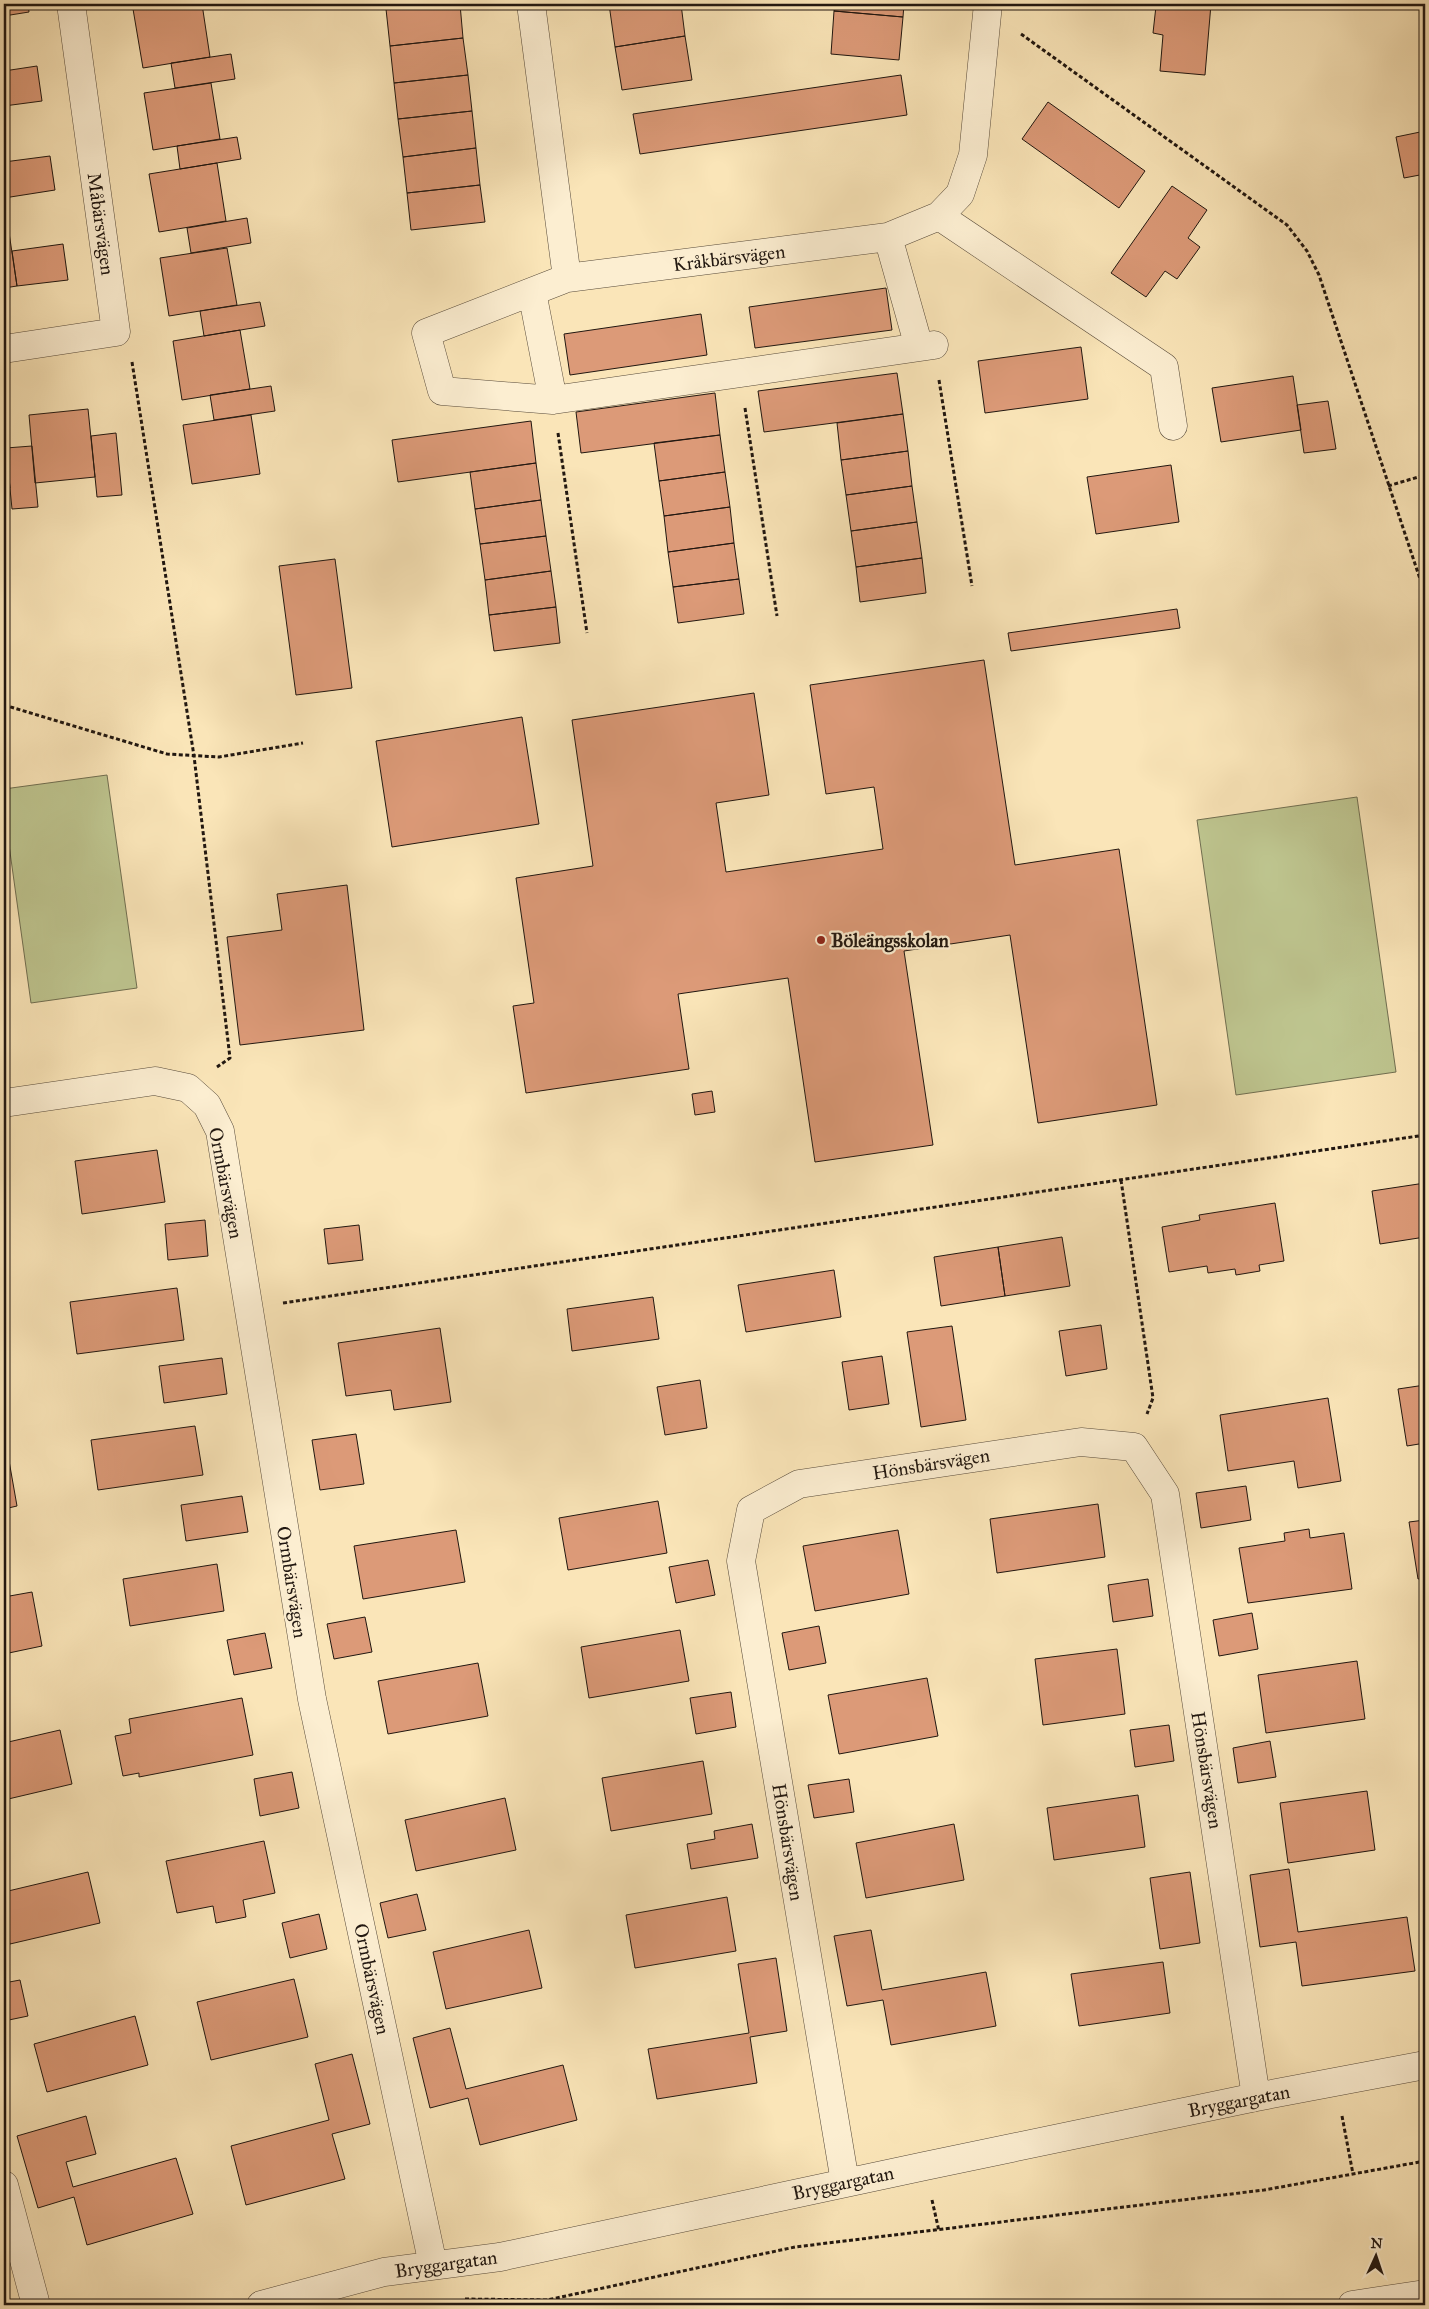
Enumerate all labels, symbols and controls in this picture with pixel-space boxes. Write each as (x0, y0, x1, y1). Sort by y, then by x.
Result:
street label: Måbärsvägen (81, 171, 120, 277)
street label: Kråkbärsvägen (672, 240, 787, 277)
place label: Böleängsskolan (831, 929, 950, 953)
marker: Böleängsskolan (815, 934, 827, 946)
street label: Ormbärsvägen (203, 1125, 248, 1241)
street label: Hönsbärsvägen (871, 1443, 992, 1486)
street label: Ormbärsvägen (271, 1524, 312, 1640)
street label: Hönsbärsvägen (1185, 1710, 1228, 1831)
street label: Hönsbärsvägen (766, 1782, 809, 1903)
street label: Ormbärsvägen (348, 1921, 395, 2037)
street label: Bryggargatan (1186, 2080, 1292, 2123)
street label: Bryggargatan (790, 2161, 896, 2206)
north arrow (1352, 2232, 1402, 2282)
text: N (1370, 2235, 1383, 2252)
street label: Bryggargatan (393, 2245, 499, 2284)

